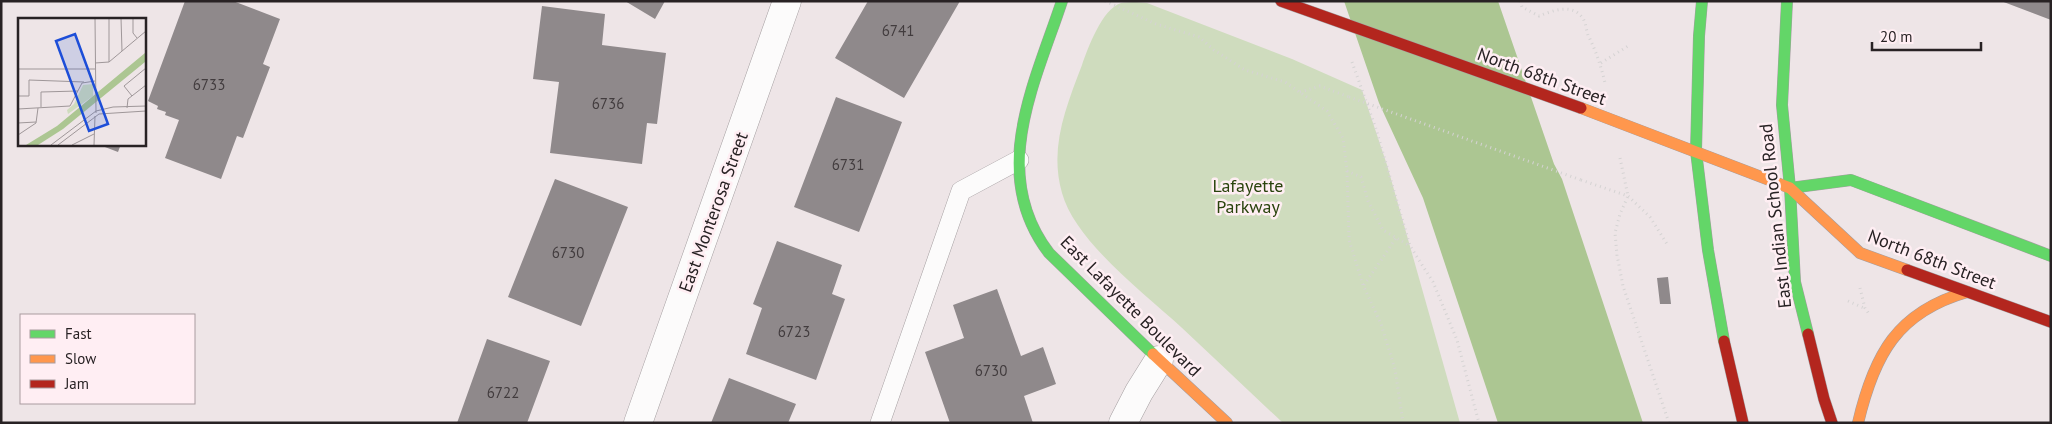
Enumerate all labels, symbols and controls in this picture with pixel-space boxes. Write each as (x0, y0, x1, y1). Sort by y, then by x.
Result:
inset map (18, 18, 145, 145)
scale bar (1872, 20, 1981, 52)
house number: 6741 (882, 21, 914, 40)
text: 20 m (1880, 27, 1913, 46)
street label: North 68th Street (1474, 42, 1610, 110)
house number: 6733 (193, 75, 225, 94)
house number: 6736 (592, 94, 624, 113)
street label: East Indian School Road (1754, 123, 1796, 309)
street label: East Monterosa Street (673, 129, 753, 295)
house number: 6731 (832, 155, 864, 174)
park label: Lafayette Parkway (1212, 174, 1284, 218)
street label: North 68th Street (1865, 224, 1999, 294)
street label: East Lafayette Boulevard (1056, 231, 1206, 381)
house number: 6730 (552, 243, 584, 262)
legend (20, 314, 195, 404)
house number: 6723 (778, 322, 810, 341)
text: Fast (65, 324, 92, 343)
text: Slow (65, 349, 96, 368)
house number: 6730 (975, 361, 1007, 380)
text: Jam (64, 374, 89, 393)
house number: 6722 (487, 383, 519, 402)

